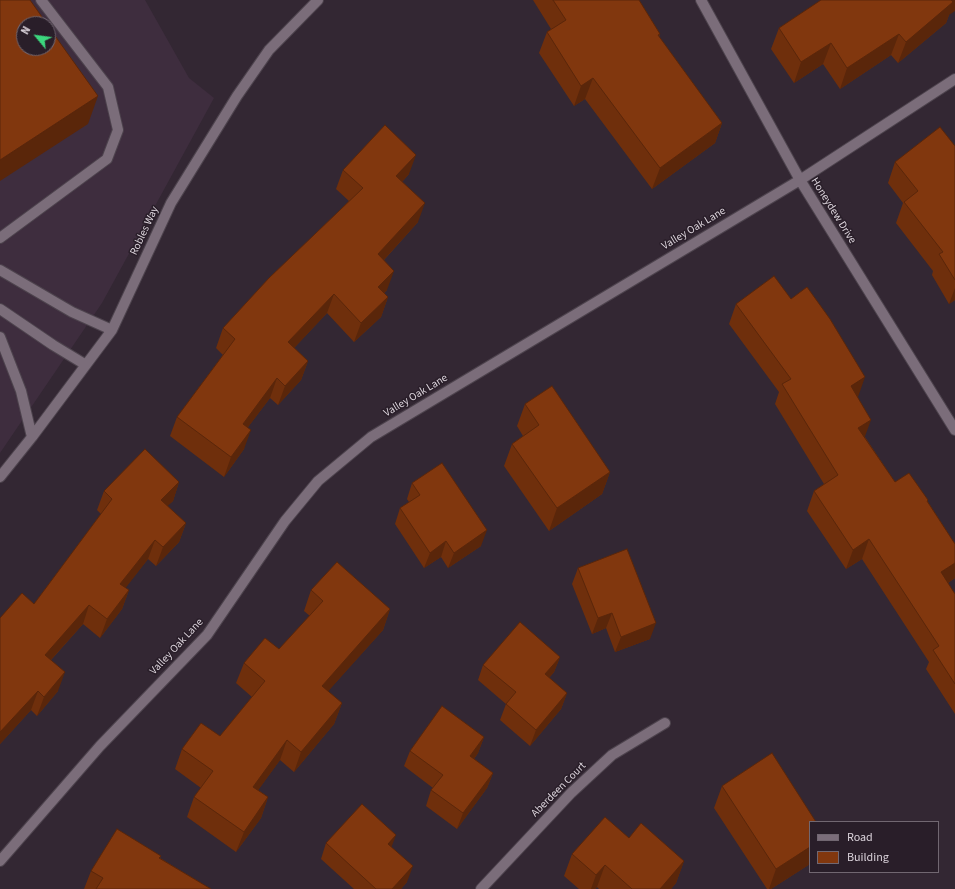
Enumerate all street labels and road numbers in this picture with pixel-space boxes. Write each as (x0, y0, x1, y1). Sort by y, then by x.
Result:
street label: Honeydew Drive (807, 176, 859, 246)
street label: Robles Way (128, 204, 162, 258)
street label: Valley Oak Lane (660, 205, 728, 253)
street label: Valley Oak Lane (382, 372, 450, 420)
street label: Valley Oak Lane (148, 616, 206, 678)
street label: Aberdeen Court (529, 760, 589, 820)

